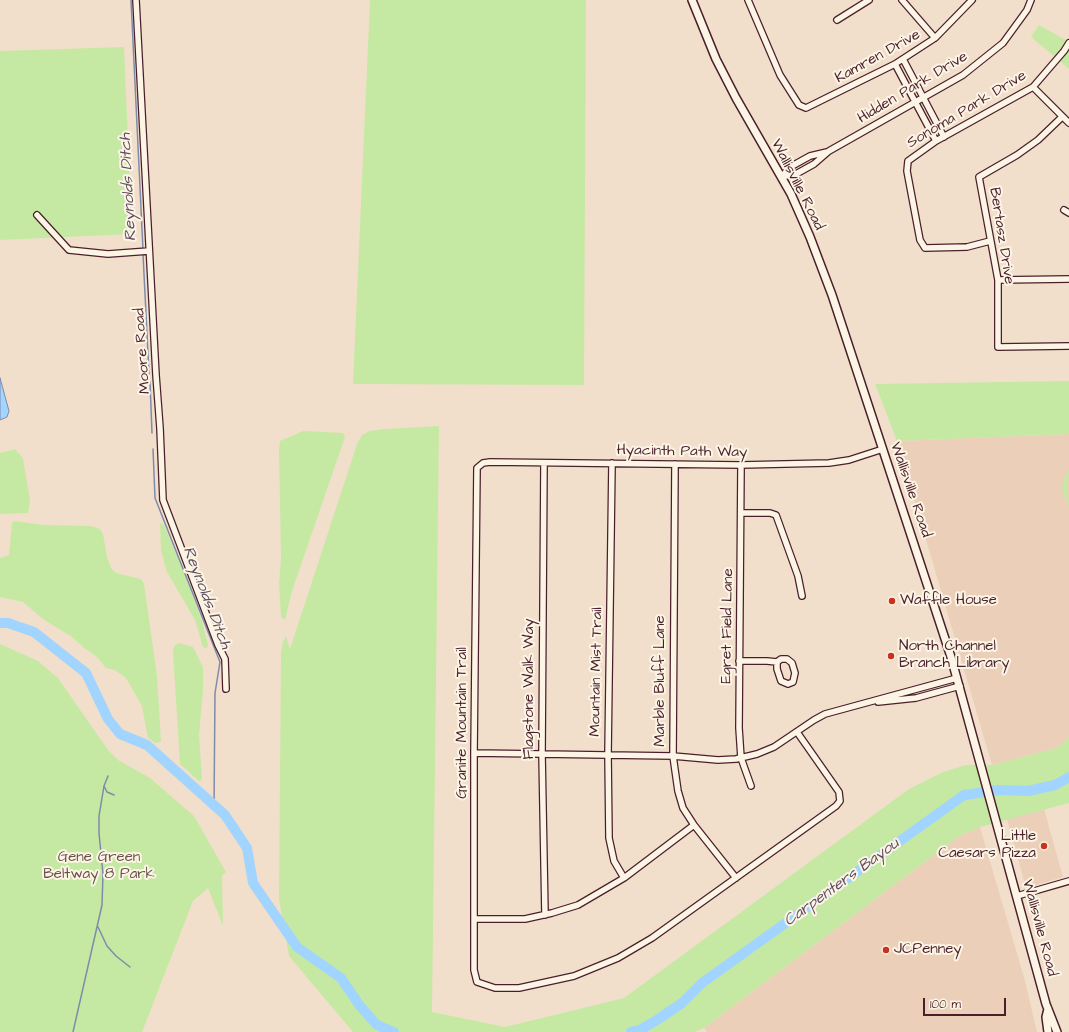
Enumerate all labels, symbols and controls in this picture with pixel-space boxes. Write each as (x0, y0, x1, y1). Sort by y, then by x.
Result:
street label: Kamren Drive (832, 26, 924, 88)
street label: Hidden Park Drive (855, 48, 971, 128)
street label: Sonoma Park Drive (904, 67, 1030, 153)
water label: Reynolds Ditch (117, 132, 141, 242)
street label: Wallisville Road (766, 137, 828, 233)
street label: Bertasz Drive (984, 186, 1018, 286)
street label: Moore Road (131, 307, 155, 395)
street label: Wallisville Road (885, 440, 935, 540)
street label: Hyacinth Path Way (617, 442, 747, 462)
water label: Reynolds Ditch (178, 544, 234, 652)
street label: Egret Field Lane (718, 568, 738, 684)
place label: Waffle House (900, 592, 997, 610)
marker: Waffle House (887, 596, 897, 606)
street label: Mountain Mist Trail (587, 607, 607, 737)
street label: Marble Bluff Lane (652, 615, 670, 747)
street label: Flagstone Walk Way (521, 618, 539, 760)
place label: North Channel Branch Library (899, 638, 1009, 673)
street label: Granite Mountain Trail (454, 647, 472, 799)
marker: North Channel Branch Library (886, 651, 896, 661)
place label: Little Caesars Pizza (938, 828, 1036, 863)
water label: Carpenters Bayou (781, 835, 903, 931)
marker: Little Caesars Pizza (1039, 841, 1049, 851)
park label: Gene Green Beltway 8 Park (43, 849, 155, 884)
street label: Wallisville Road (1017, 878, 1061, 978)
place label: JCPenney (894, 941, 962, 959)
marker: JCPenney (881, 945, 891, 955)
scale bar (925, 990, 1008, 1016)
text: 100 m (930, 996, 961, 1013)

